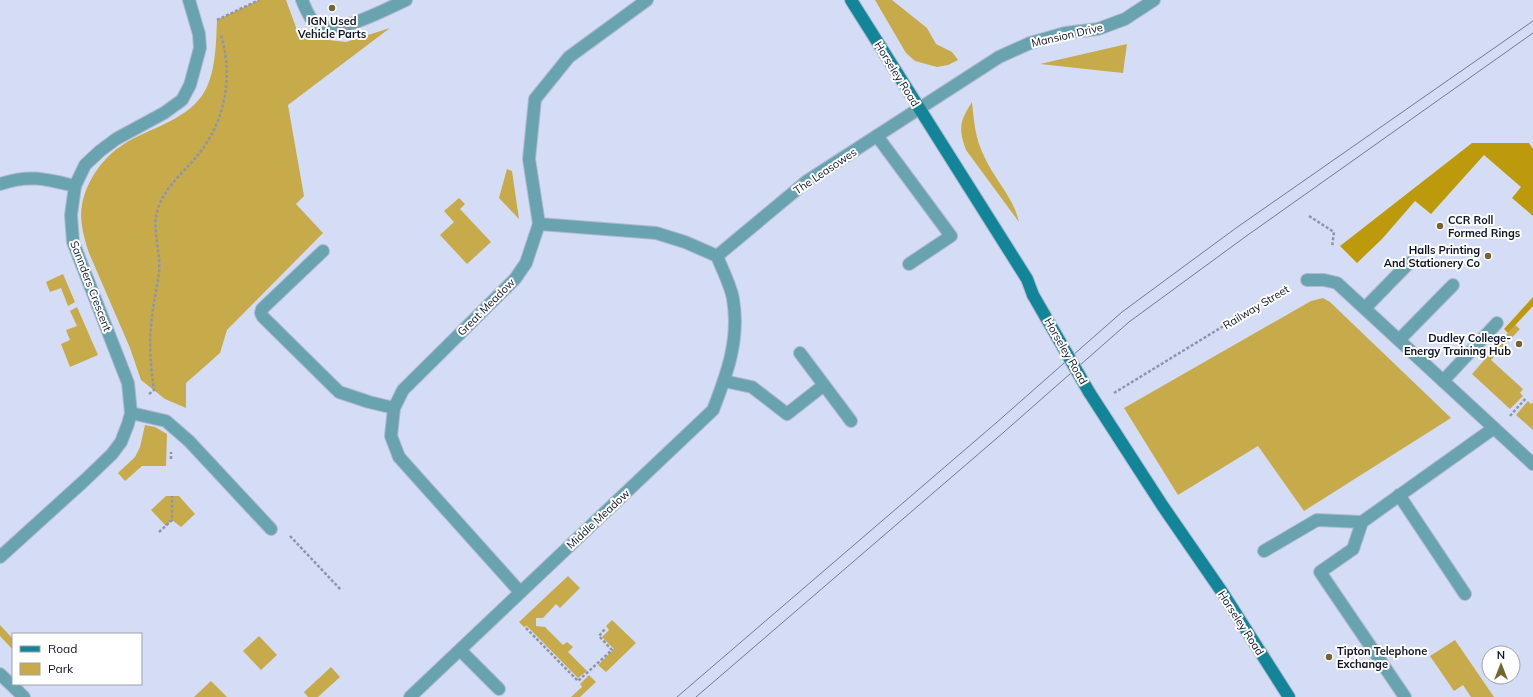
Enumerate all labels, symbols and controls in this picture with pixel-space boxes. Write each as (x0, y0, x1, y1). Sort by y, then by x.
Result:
marker: IGN Used Vehicle Parts (327, 3, 337, 13)
place label: IGN Used Vehicle Parts (297, 14, 367, 41)
street label: Mansion Drive (1030, 20, 1104, 50)
street label: Horseley Road (871, 39, 923, 109)
street label: The Leasowes (791, 145, 859, 197)
place label: CCR Roll Formed Rings (1448, 213, 1521, 240)
marker: CCR Roll Formed Rings (1435, 221, 1445, 231)
street label: Sannders Crescent (67, 239, 115, 333)
place label: Halls Printing And Stationery Co (1384, 243, 1480, 270)
marker: Halls Printing And Stationery Co (1483, 251, 1493, 261)
street label: Great Meadow (454, 275, 518, 339)
street label: Railway Street (1220, 282, 1292, 332)
street label: Horseley Road (1041, 315, 1091, 387)
place label: Dudley College- Energy Training Hub (1404, 331, 1511, 358)
marker: Dudley College- Energy Training Hub (1514, 339, 1524, 349)
street label: Middle Meadow (564, 486, 633, 552)
street label: Horseley Road (1215, 588, 1267, 658)
legend (12, 633, 142, 685)
text: Road (48, 641, 77, 656)
place label: Tipton Telephone Exchange (1337, 644, 1427, 671)
north arrow (1481, 645, 1521, 685)
text: N (1497, 648, 1505, 662)
marker: Tipton Telephone Exchange (1324, 652, 1334, 662)
text: Park (48, 661, 74, 676)

